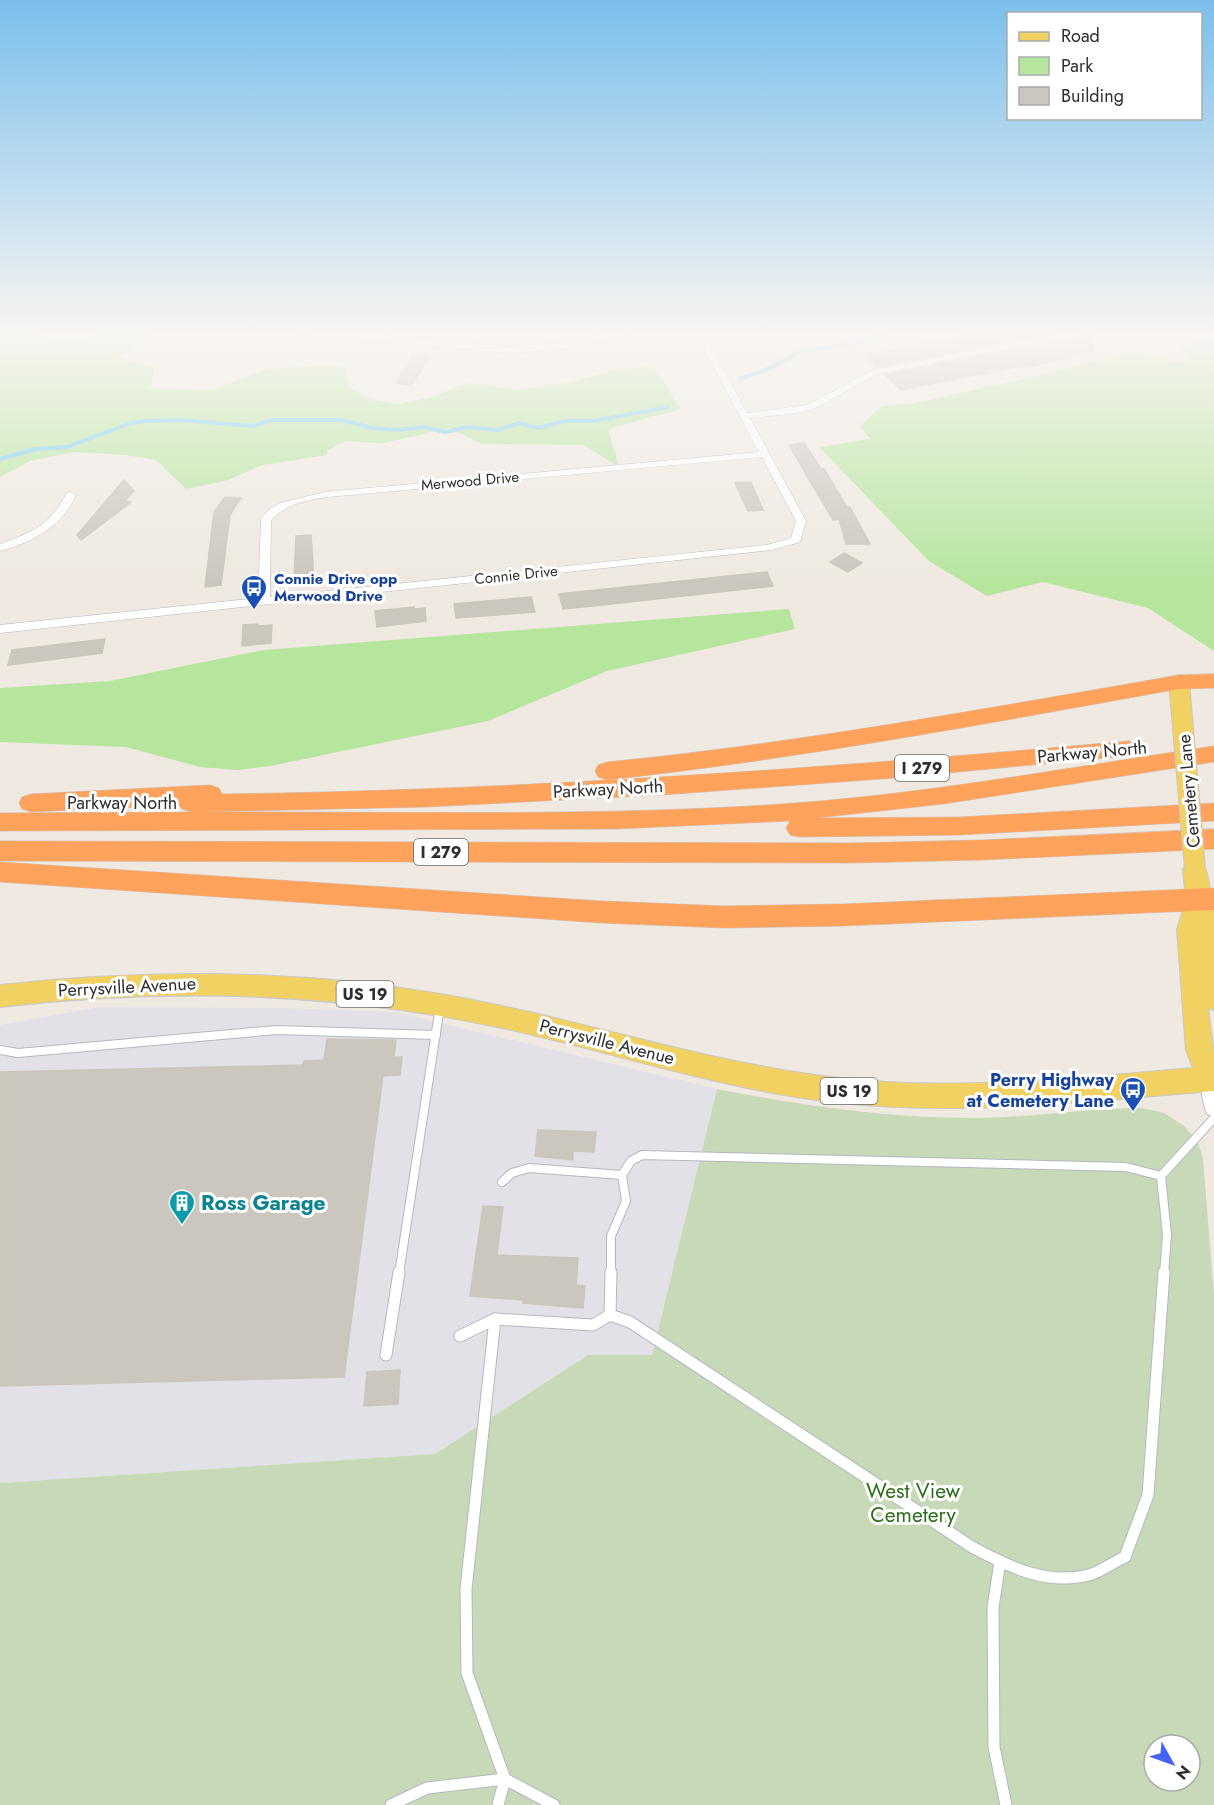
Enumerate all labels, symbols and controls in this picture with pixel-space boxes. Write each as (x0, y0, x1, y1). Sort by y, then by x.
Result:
legend (1007, 12, 1202, 120)
text: Road (1061, 23, 1100, 49)
text: Park (1061, 53, 1093, 79)
text: Building (1061, 83, 1124, 109)
street label: Merwood Drive (420, 466, 520, 496)
street label: Connie Drive (473, 560, 559, 590)
place label: Connie Drive opp Merwood Drive (274, 568, 397, 607)
bus stop icon: Connie Drive opp Merwood Drive (239, 573, 269, 611)
street label: Cemetery Lane (1171, 733, 1207, 849)
street label: Parkway North (1036, 734, 1148, 770)
road number: I 279 (895, 755, 949, 781)
street label: Parkway North (552, 773, 664, 805)
street label: Parkway North (67, 790, 177, 816)
road number: I 279 (414, 839, 468, 865)
street label: Perrysville Avenue (57, 970, 197, 1004)
road number: US 19 (336, 981, 394, 1007)
street label: Perrysville Avenue (537, 1013, 677, 1071)
place label: Perry Highway at Cemetery Lane (967, 1067, 1115, 1114)
bus stop icon: Perry Highway at Cemetery Lane (1118, 1075, 1148, 1113)
road number: US 19 (820, 1078, 878, 1104)
building icon: Ross Garage (167, 1188, 197, 1226)
place label: Ross Garage (201, 1188, 326, 1218)
park label: West View Cemetery (866, 1476, 961, 1530)
north arrow (1142, 1733, 1202, 1793)
text: N (1170, 1760, 1196, 1785)

